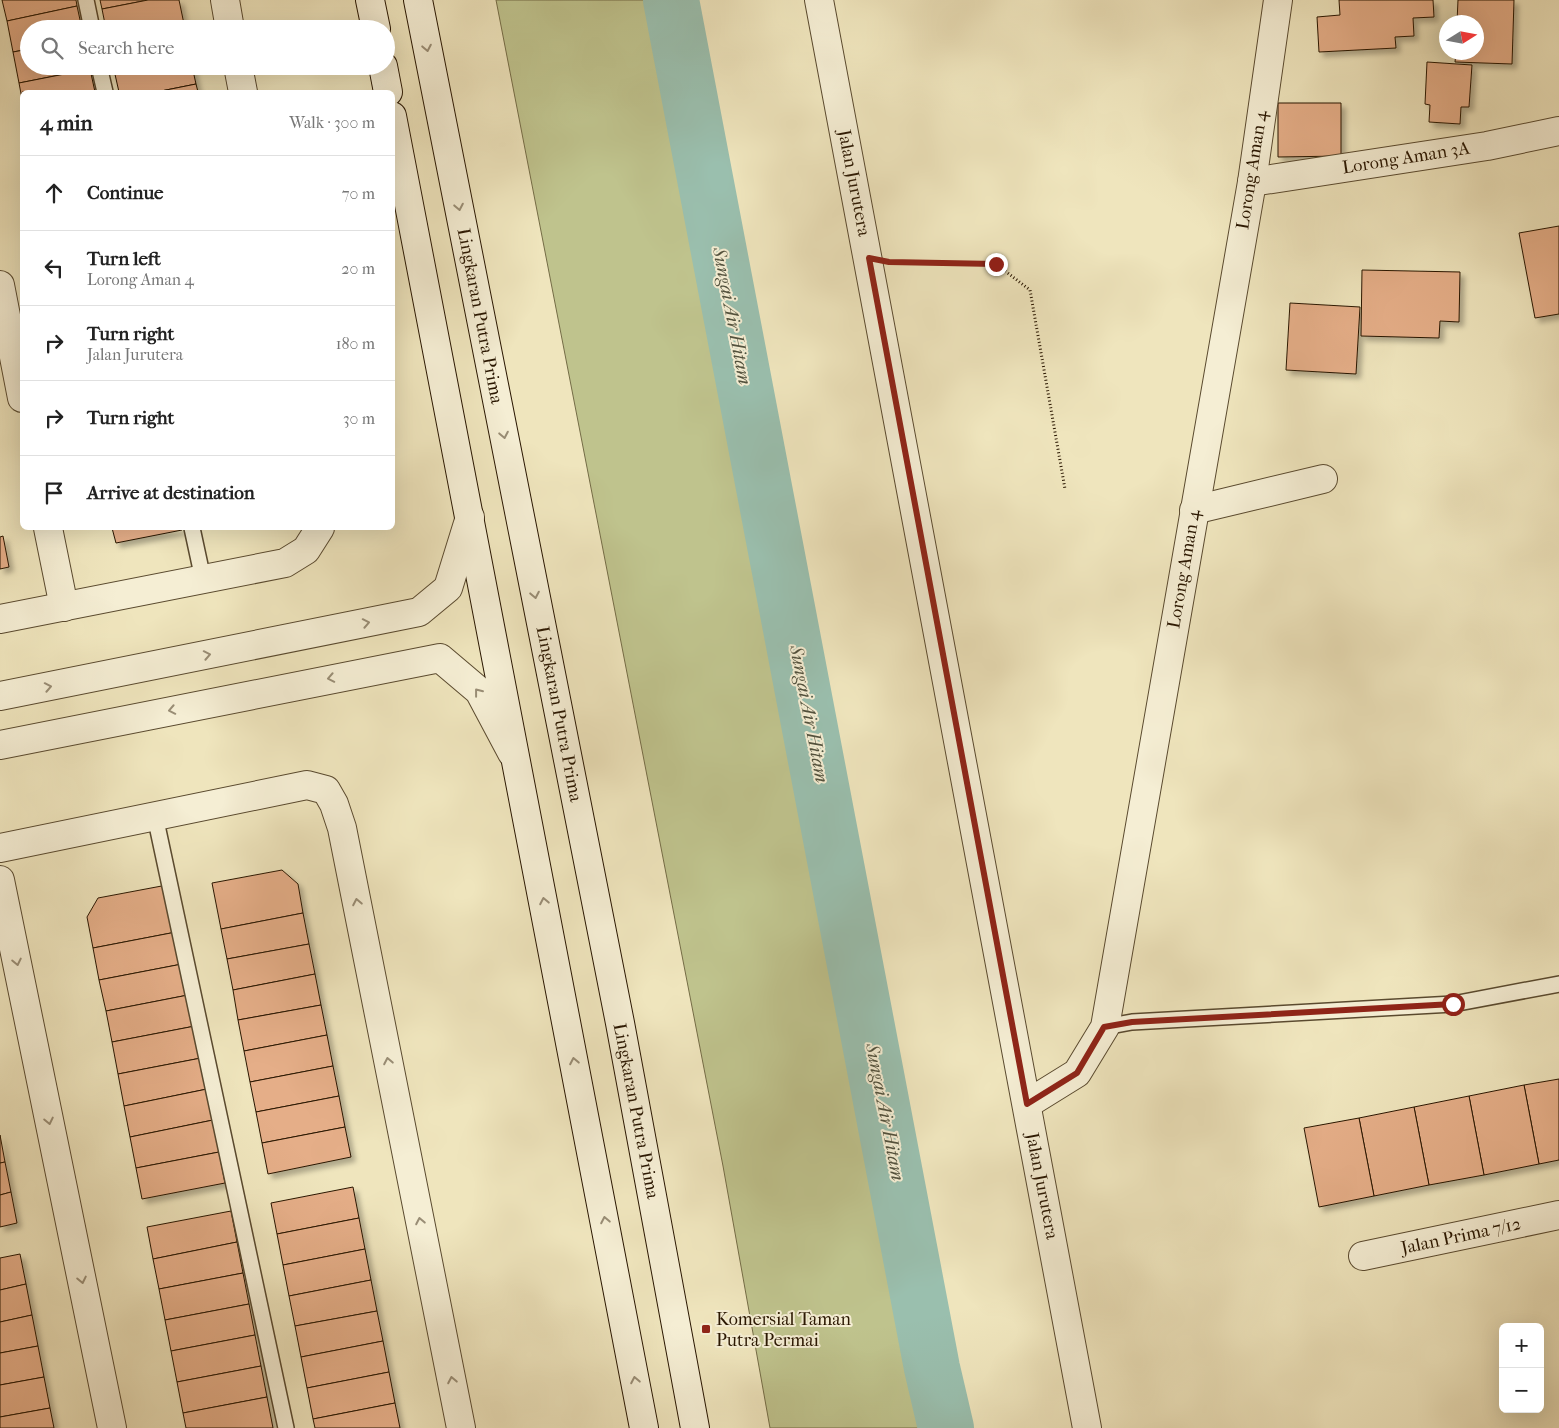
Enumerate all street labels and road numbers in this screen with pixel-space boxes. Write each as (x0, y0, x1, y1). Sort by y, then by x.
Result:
street label: Lorong Aman 4 (1232, 109, 1272, 231)
street label: Jalan Jurutera (833, 126, 875, 239)
street label: Lorong Aman 3A (1341, 138, 1472, 178)
street label: Lingkaran Putra Prima (453, 226, 507, 406)
street label: Lorong Aman 4 (1163, 508, 1205, 630)
street label: Lingkaran Putra Prima (532, 624, 586, 804)
street label: Lingkaran Putra Prima (609, 1021, 663, 1201)
street label: Jalan Jurutera (1021, 1129, 1063, 1242)
street label: Jalan Prima 7/12 (1397, 1213, 1523, 1259)

